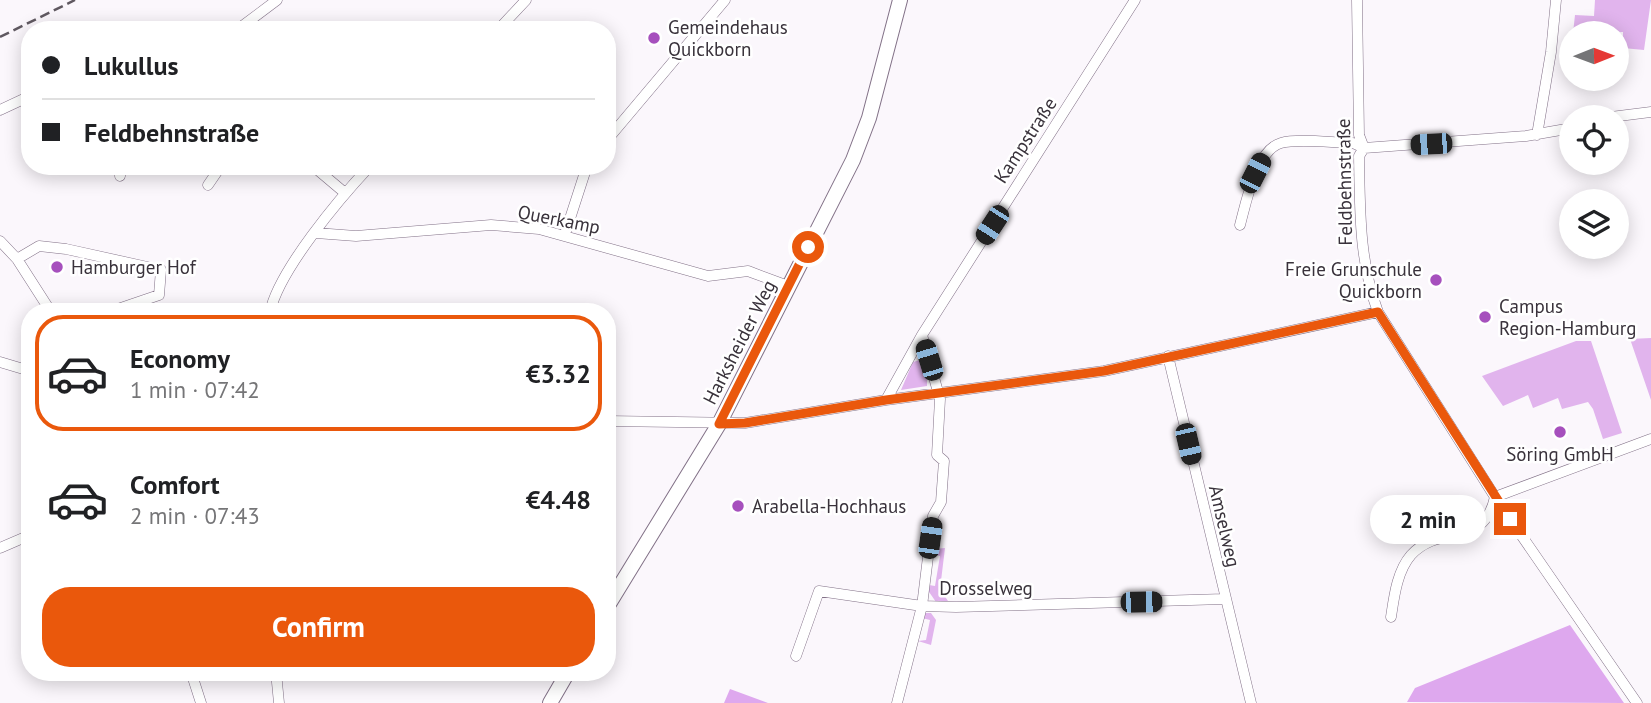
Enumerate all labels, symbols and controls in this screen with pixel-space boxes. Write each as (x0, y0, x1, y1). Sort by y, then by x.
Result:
place label: Gemeindehaus Quickborn (668, 15, 788, 61)
north arrow (1559, 21, 1629, 91)
map controls (1559, 21, 1629, 259)
marker: Gemeindehaus Quickborn (646, 30, 662, 46)
text: Lukullus (84, 49, 178, 82)
street label: Kampstraße (988, 93, 1062, 187)
button: locate (1559, 105, 1629, 175)
text: Feldbehnstraße (84, 116, 259, 149)
street label: Feldbehnstraße (1331, 118, 1357, 246)
car (1410, 132, 1453, 156)
car (1237, 150, 1274, 196)
button: layers (1559, 189, 1629, 259)
street label: Querkamp (516, 199, 602, 239)
car (972, 202, 1013, 248)
route start (792, 231, 824, 263)
place label: Hamburger Hof (71, 255, 197, 279)
place label: Freie Grunschule Quickborn (1285, 257, 1422, 303)
marker: Hamburger Hof (49, 259, 65, 275)
marker: Freie Grunschule Quickborn (1428, 272, 1444, 288)
street label: Harksheider Weg (697, 276, 781, 408)
place label: Campus Region-Hamburg (1499, 294, 1636, 340)
marker: Campus Region-Hamburg (1477, 309, 1493, 325)
car (913, 337, 946, 383)
icon: car (46, 342, 109, 405)
text: Economy (130, 342, 230, 375)
text: €3.32 (526, 357, 591, 390)
text: 1 min · 07:42 (130, 375, 260, 404)
car (1174, 421, 1203, 467)
marker: Söring GmbH (1552, 424, 1568, 440)
place label: Söring GmbH (1506, 442, 1614, 466)
icon: car (46, 468, 109, 531)
text: Comfort (130, 468, 220, 501)
text: €4.48 (526, 483, 591, 516)
street label: Amselweg (1204, 483, 1246, 569)
place label: Arabella-Hochhaus (752, 494, 906, 518)
callout: 2 min (1370, 494, 1486, 544)
marker: Arabella-Hochhaus (730, 498, 746, 514)
text: 2 min · 07:43 (130, 501, 260, 530)
route end (1494, 503, 1526, 535)
text: 2 min (1400, 505, 1456, 534)
car (917, 516, 944, 560)
street label: Drosselweg (939, 576, 1033, 600)
button: Confirm (42, 587, 595, 667)
car (1120, 591, 1163, 613)

